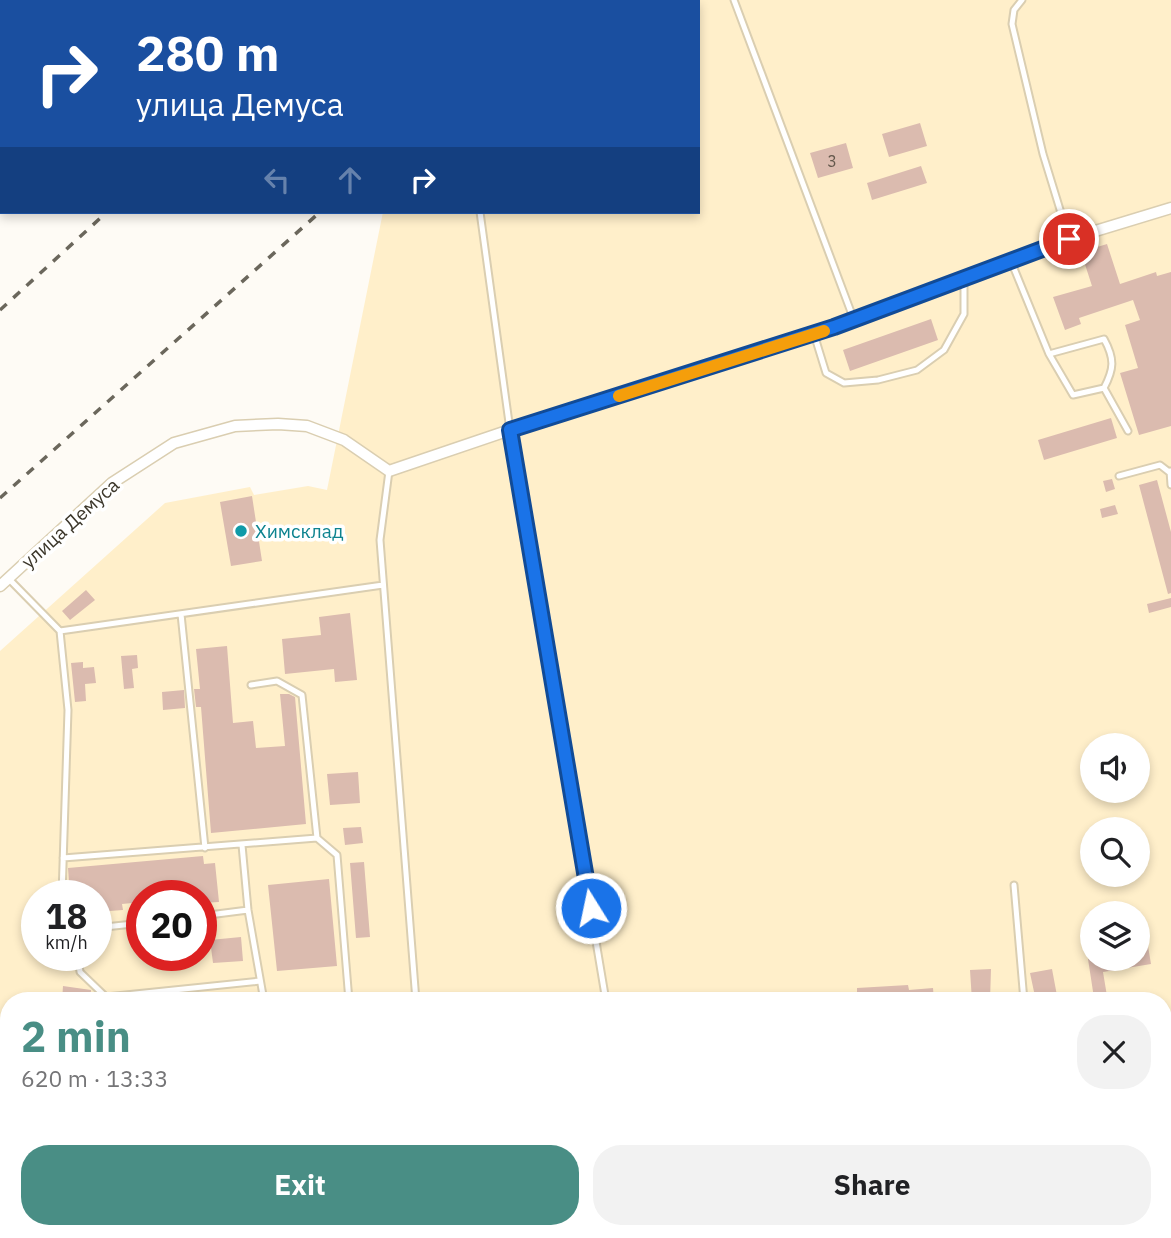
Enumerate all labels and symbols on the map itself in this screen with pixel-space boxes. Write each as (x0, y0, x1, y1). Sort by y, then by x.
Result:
house number: 3 (827, 151, 837, 171)
pin (1039, 209, 1099, 269)
street label: улица Демуса (16, 473, 124, 573)
place label: Химсклад (255, 519, 344, 543)
marker: Химсклад (233, 523, 249, 539)
position arrow (554, 871, 628, 945)
speed limit sign: 20 (126, 880, 217, 971)

